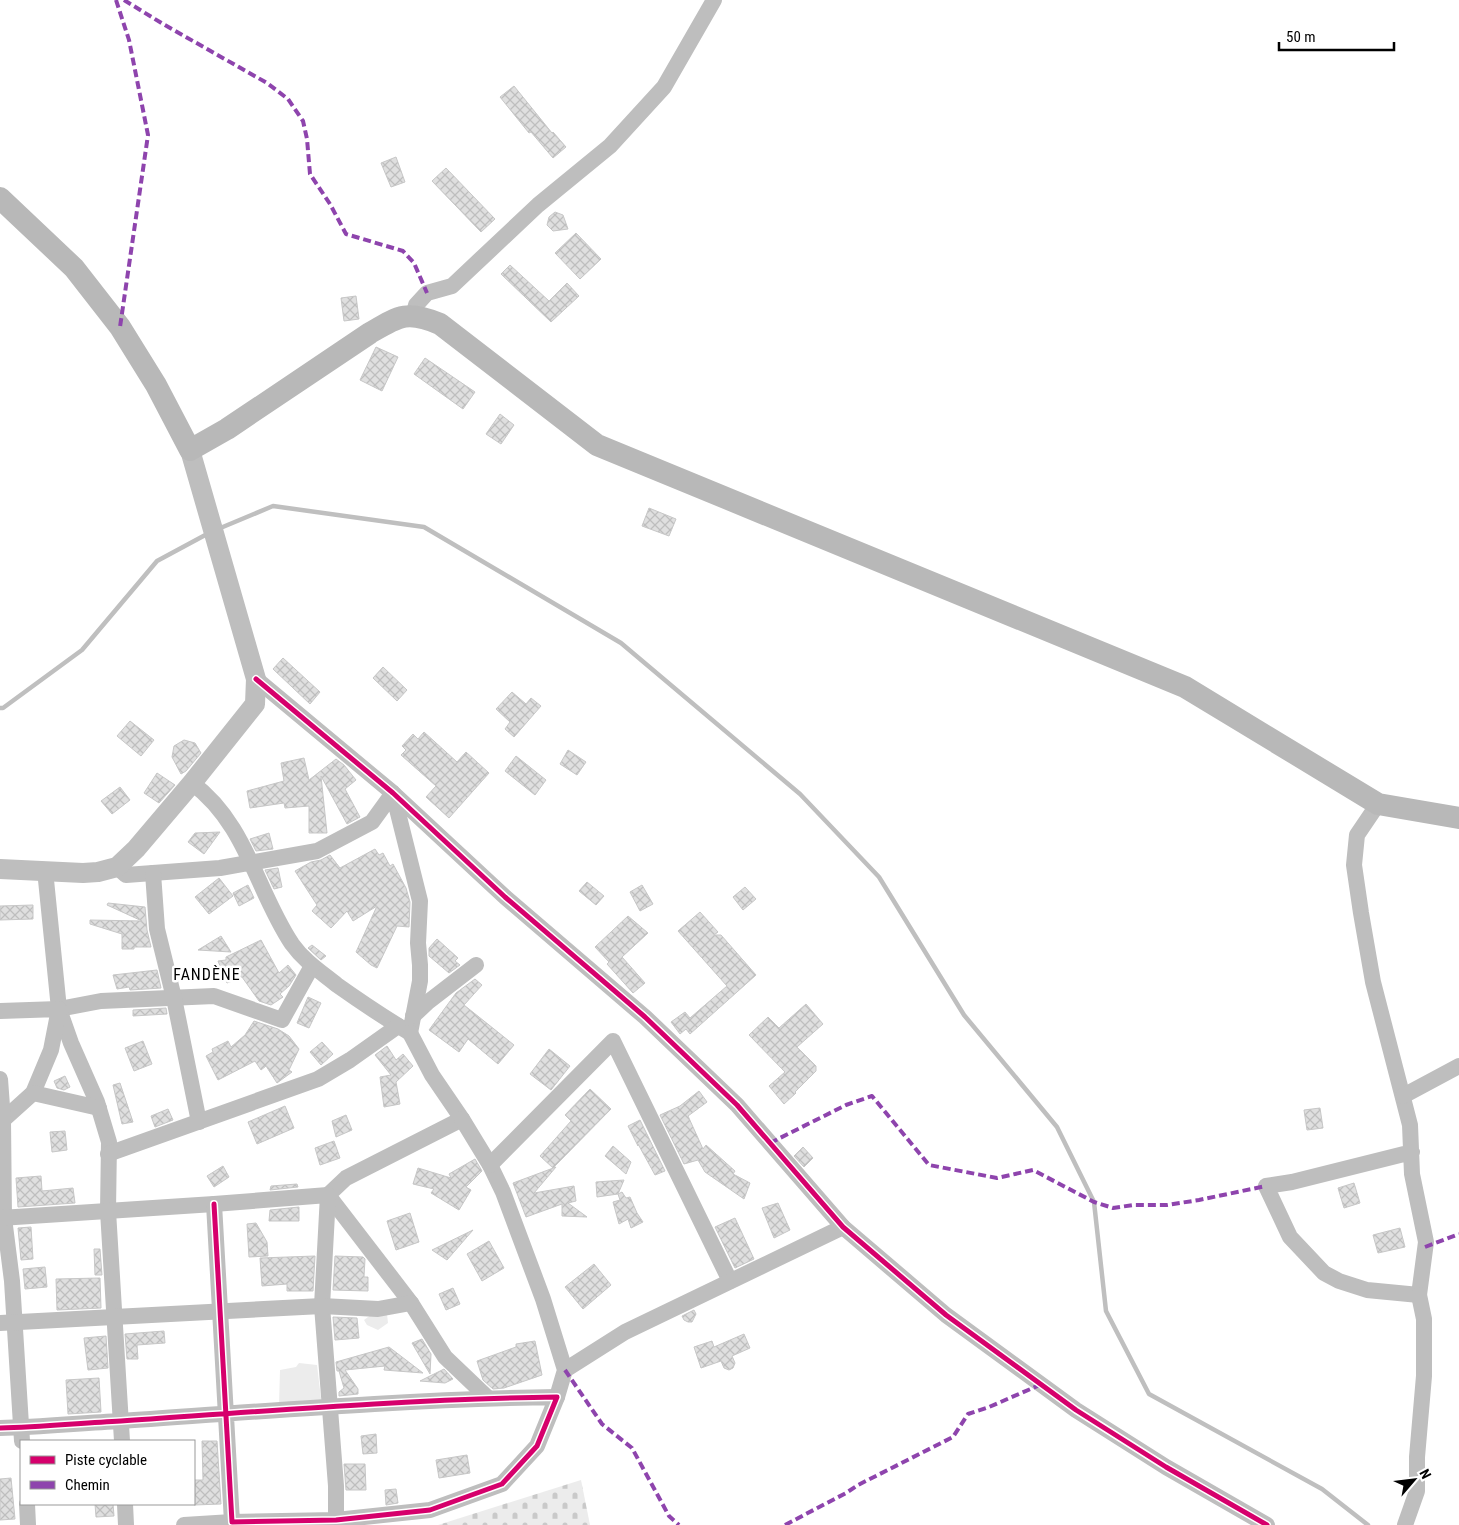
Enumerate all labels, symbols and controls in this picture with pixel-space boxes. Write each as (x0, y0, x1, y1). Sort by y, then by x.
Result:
scale bar (1279, 20, 1394, 52)
text: 50 m (1286, 28, 1316, 46)
district label: FANDÈNE (173, 965, 241, 984)
legend (20, 1440, 195, 1505)
text: Piste cyclable (65, 1451, 147, 1469)
north arrow (1389, 1455, 1439, 1505)
text: N (1416, 1466, 1435, 1481)
text: Chemin (65, 1476, 110, 1494)

